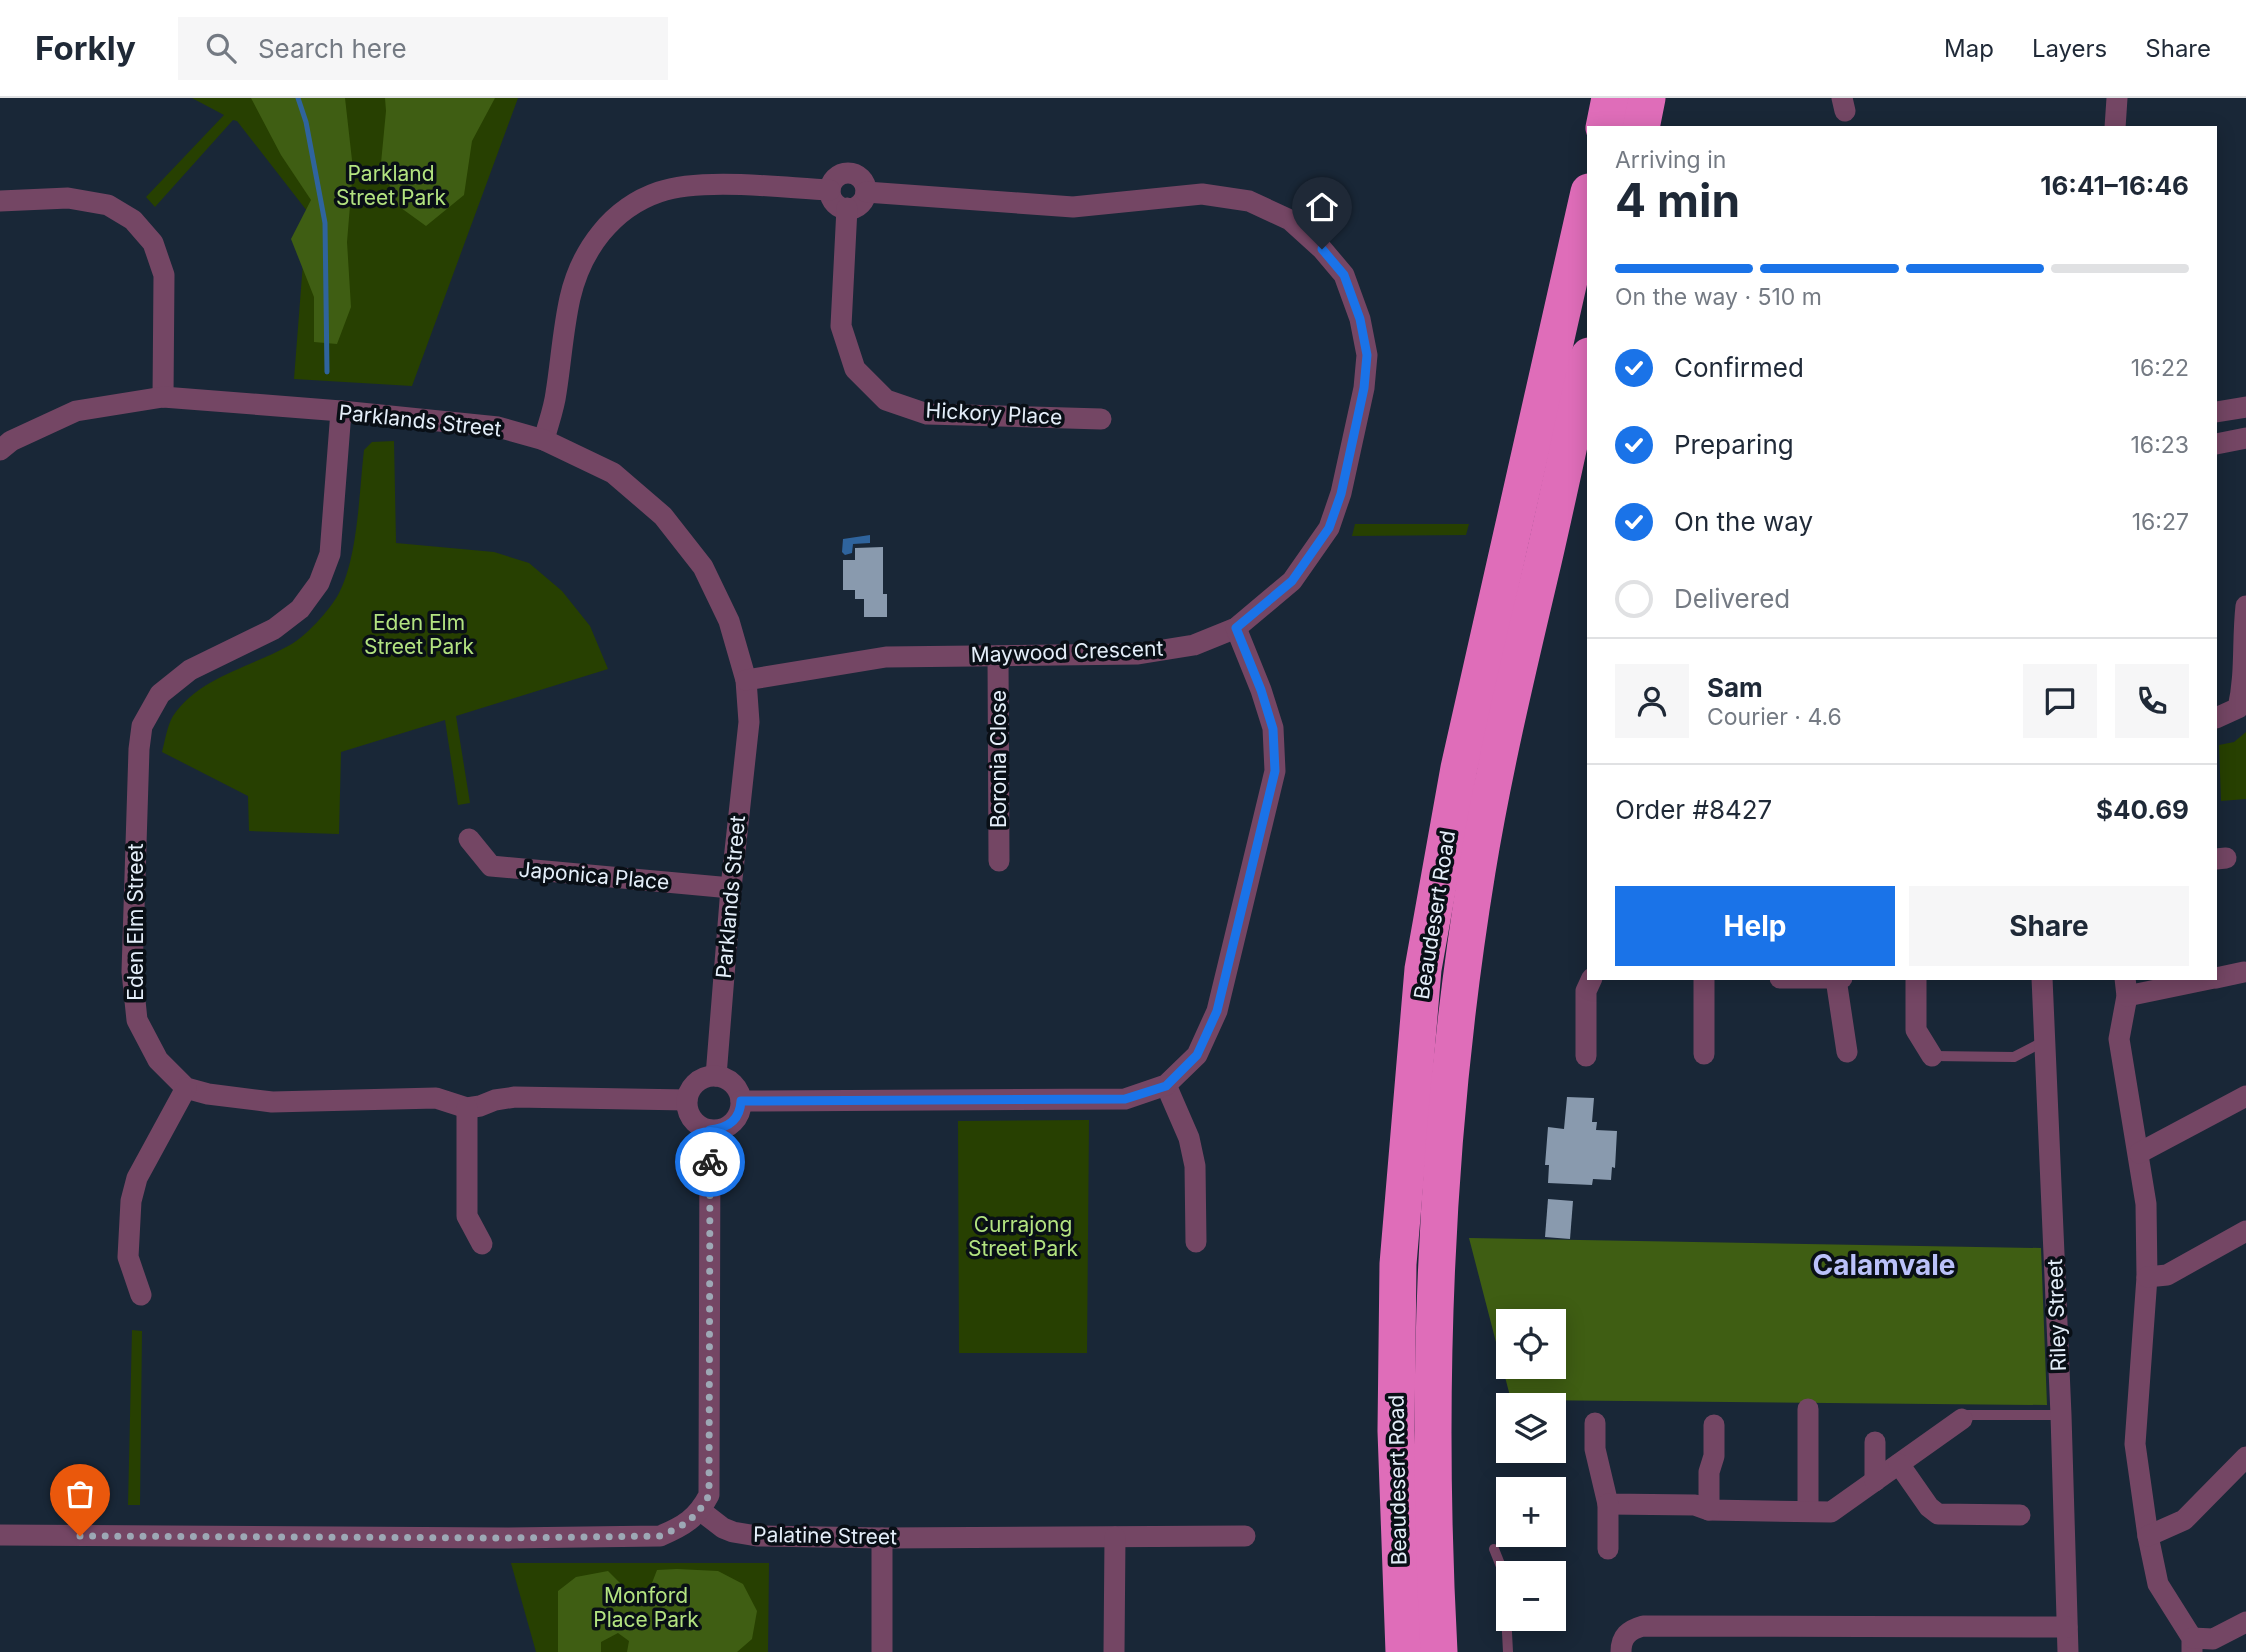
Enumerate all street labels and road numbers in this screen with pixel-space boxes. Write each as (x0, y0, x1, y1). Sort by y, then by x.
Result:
street label: Hickory Place (925, 397, 1063, 430)
street label: Parklands Street (338, 400, 503, 441)
street label: Maywood Crescent (970, 636, 1164, 667)
street label: Boronia Close (986, 690, 1011, 828)
street label: Parklands Street (711, 814, 750, 979)
street label: Beaudesert Road (1409, 829, 1460, 1001)
street label: Eden Elm Street (123, 843, 148, 1001)
street label: Japonica Place (518, 856, 670, 895)
street label: Riley Street (2042, 1258, 2071, 1372)
street label: Beaudesert Road (1384, 1395, 1411, 1565)
street label: Palatine Street (753, 1522, 897, 1549)

